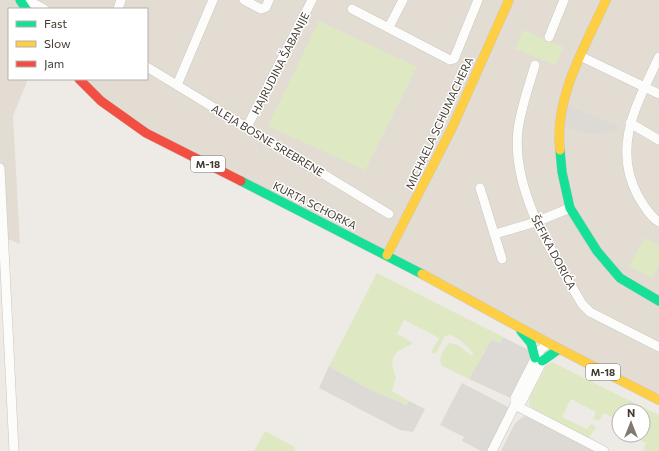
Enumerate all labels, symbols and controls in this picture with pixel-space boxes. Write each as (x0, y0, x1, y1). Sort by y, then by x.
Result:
legend (8, 8, 148, 80)
street label: HAJRUDINA ŠABANIJE (248, 9, 312, 117)
text: Fast (44, 16, 67, 30)
text: Slow (44, 36, 71, 50)
street label: MICHAELA SCHUMACHERA (403, 54, 476, 191)
text: Jam (44, 56, 64, 71)
street label: ALEJA BOSNE SREBRENE (209, 101, 327, 180)
road number: M-18 (191, 156, 225, 172)
street label: KURTA SCHORKA (271, 178, 359, 232)
street label: ŠEFIKA DORIĆA (529, 212, 580, 292)
road number: M-18 (586, 364, 620, 380)
north arrow (611, 403, 651, 443)
text: N (627, 406, 635, 419)

